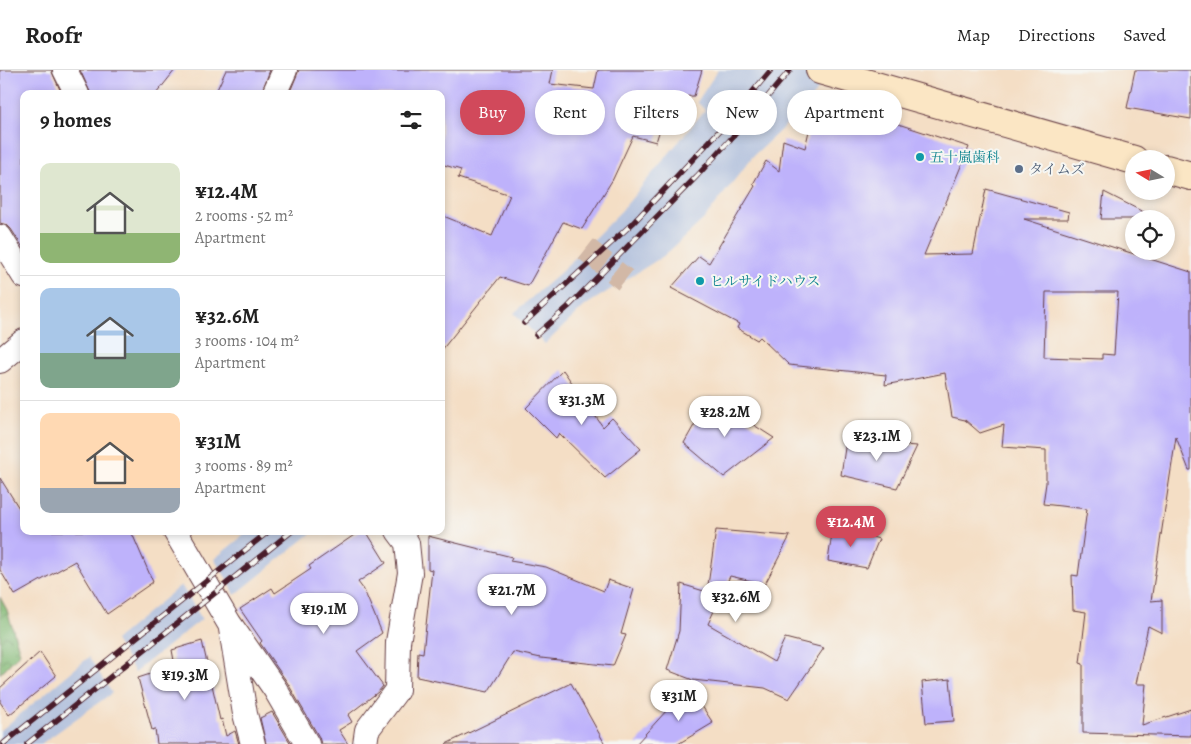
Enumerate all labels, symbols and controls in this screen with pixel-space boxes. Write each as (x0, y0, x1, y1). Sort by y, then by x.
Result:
text: Roofr (25, 19, 82, 51)
text: Map (957, 23, 990, 47)
text: Directions (1018, 23, 1095, 47)
text: Saved (1123, 23, 1166, 47)
chip: Buy (460, 90, 525, 135)
chip: Rent (535, 90, 605, 135)
chip: Filters (615, 90, 697, 135)
chip: New (707, 90, 777, 135)
chip: Apartment (787, 90, 902, 135)
text: 9 homes (40, 106, 111, 134)
icon: filters (397, 106, 425, 134)
place label: 五十嵐歯科 (930, 148, 1000, 167)
north arrow (1125, 150, 1175, 200)
map controls (1125, 150, 1175, 260)
marker: 五十嵐歯科 (914, 151, 926, 163)
place label: タイムズ (1029, 160, 1085, 179)
marker: タイムズ (1013, 163, 1025, 175)
text: ¥12.4M (195, 177, 258, 205)
icon: home (80, 183, 140, 243)
text: 2 rooms · 52 m² (195, 205, 293, 227)
button: locate (1125, 210, 1175, 260)
text: Apartment (195, 227, 266, 249)
place label: ヒルサイドハウス (710, 272, 820, 291)
marker: ヒルサイドハウス (694, 275, 706, 287)
text: ¥32.6M (195, 302, 259, 330)
icon: home (80, 308, 140, 368)
text: 3 rooms · 104 m² (195, 330, 299, 352)
text: Apartment (195, 352, 266, 374)
pin: ¥31.3M (541, 384, 623, 426)
text: ¥31.3M (559, 389, 605, 411)
pin: ¥28.2M (684, 396, 766, 438)
text: ¥28.2M (700, 401, 750, 423)
pin: ¥23.1M (836, 420, 918, 462)
text: ¥23.1M (853, 425, 901, 447)
text: ¥31M (195, 427, 241, 455)
icon: home (80, 433, 140, 493)
text: 3 rooms · 89 m² (195, 455, 293, 477)
text: Apartment (195, 477, 266, 499)
pin: ¥12.4M (810, 506, 892, 548)
text: ¥12.4M (827, 511, 875, 533)
pin: ¥21.7M (471, 574, 553, 616)
text: ¥21.7M (488, 579, 536, 601)
pin: ¥32.6M (695, 580, 777, 623)
text: ¥32.6M (711, 586, 761, 608)
pin: ¥19.1M (283, 592, 365, 635)
text: ¥19.1M (301, 598, 347, 620)
pin: ¥19.3M (144, 658, 226, 701)
text: ¥19.3M (161, 664, 209, 686)
pin: ¥31M (649, 680, 709, 722)
text: ¥31M (661, 685, 697, 707)

